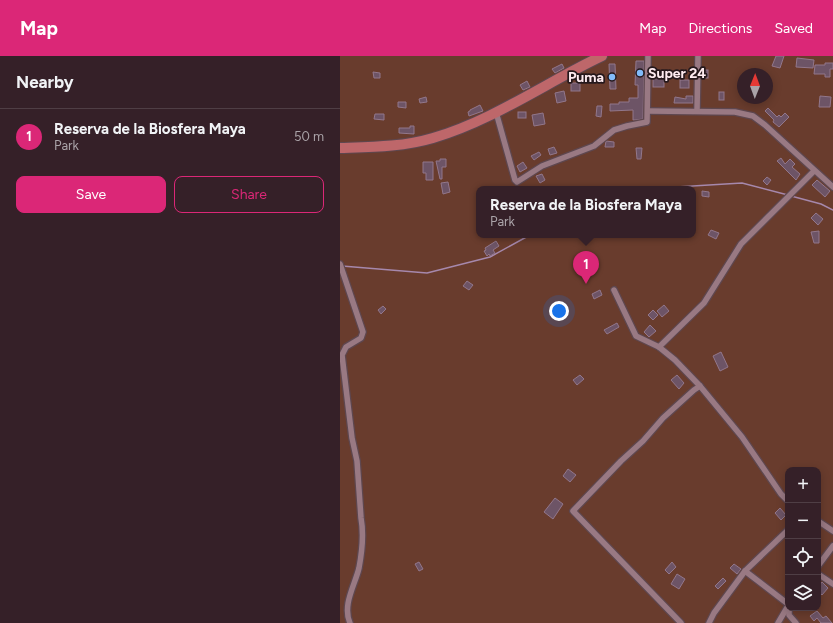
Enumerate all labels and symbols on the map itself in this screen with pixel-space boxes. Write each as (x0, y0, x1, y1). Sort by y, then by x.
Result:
place label: Super 24 (648, 65, 706, 82)
marker: Super 24 (635, 68, 645, 78)
north arrow (737, 68, 773, 104)
place label: Puma (568, 69, 604, 86)
marker: Puma (607, 72, 617, 82)
pin: 1 (573, 251, 599, 284)
your location (549, 301, 569, 321)

